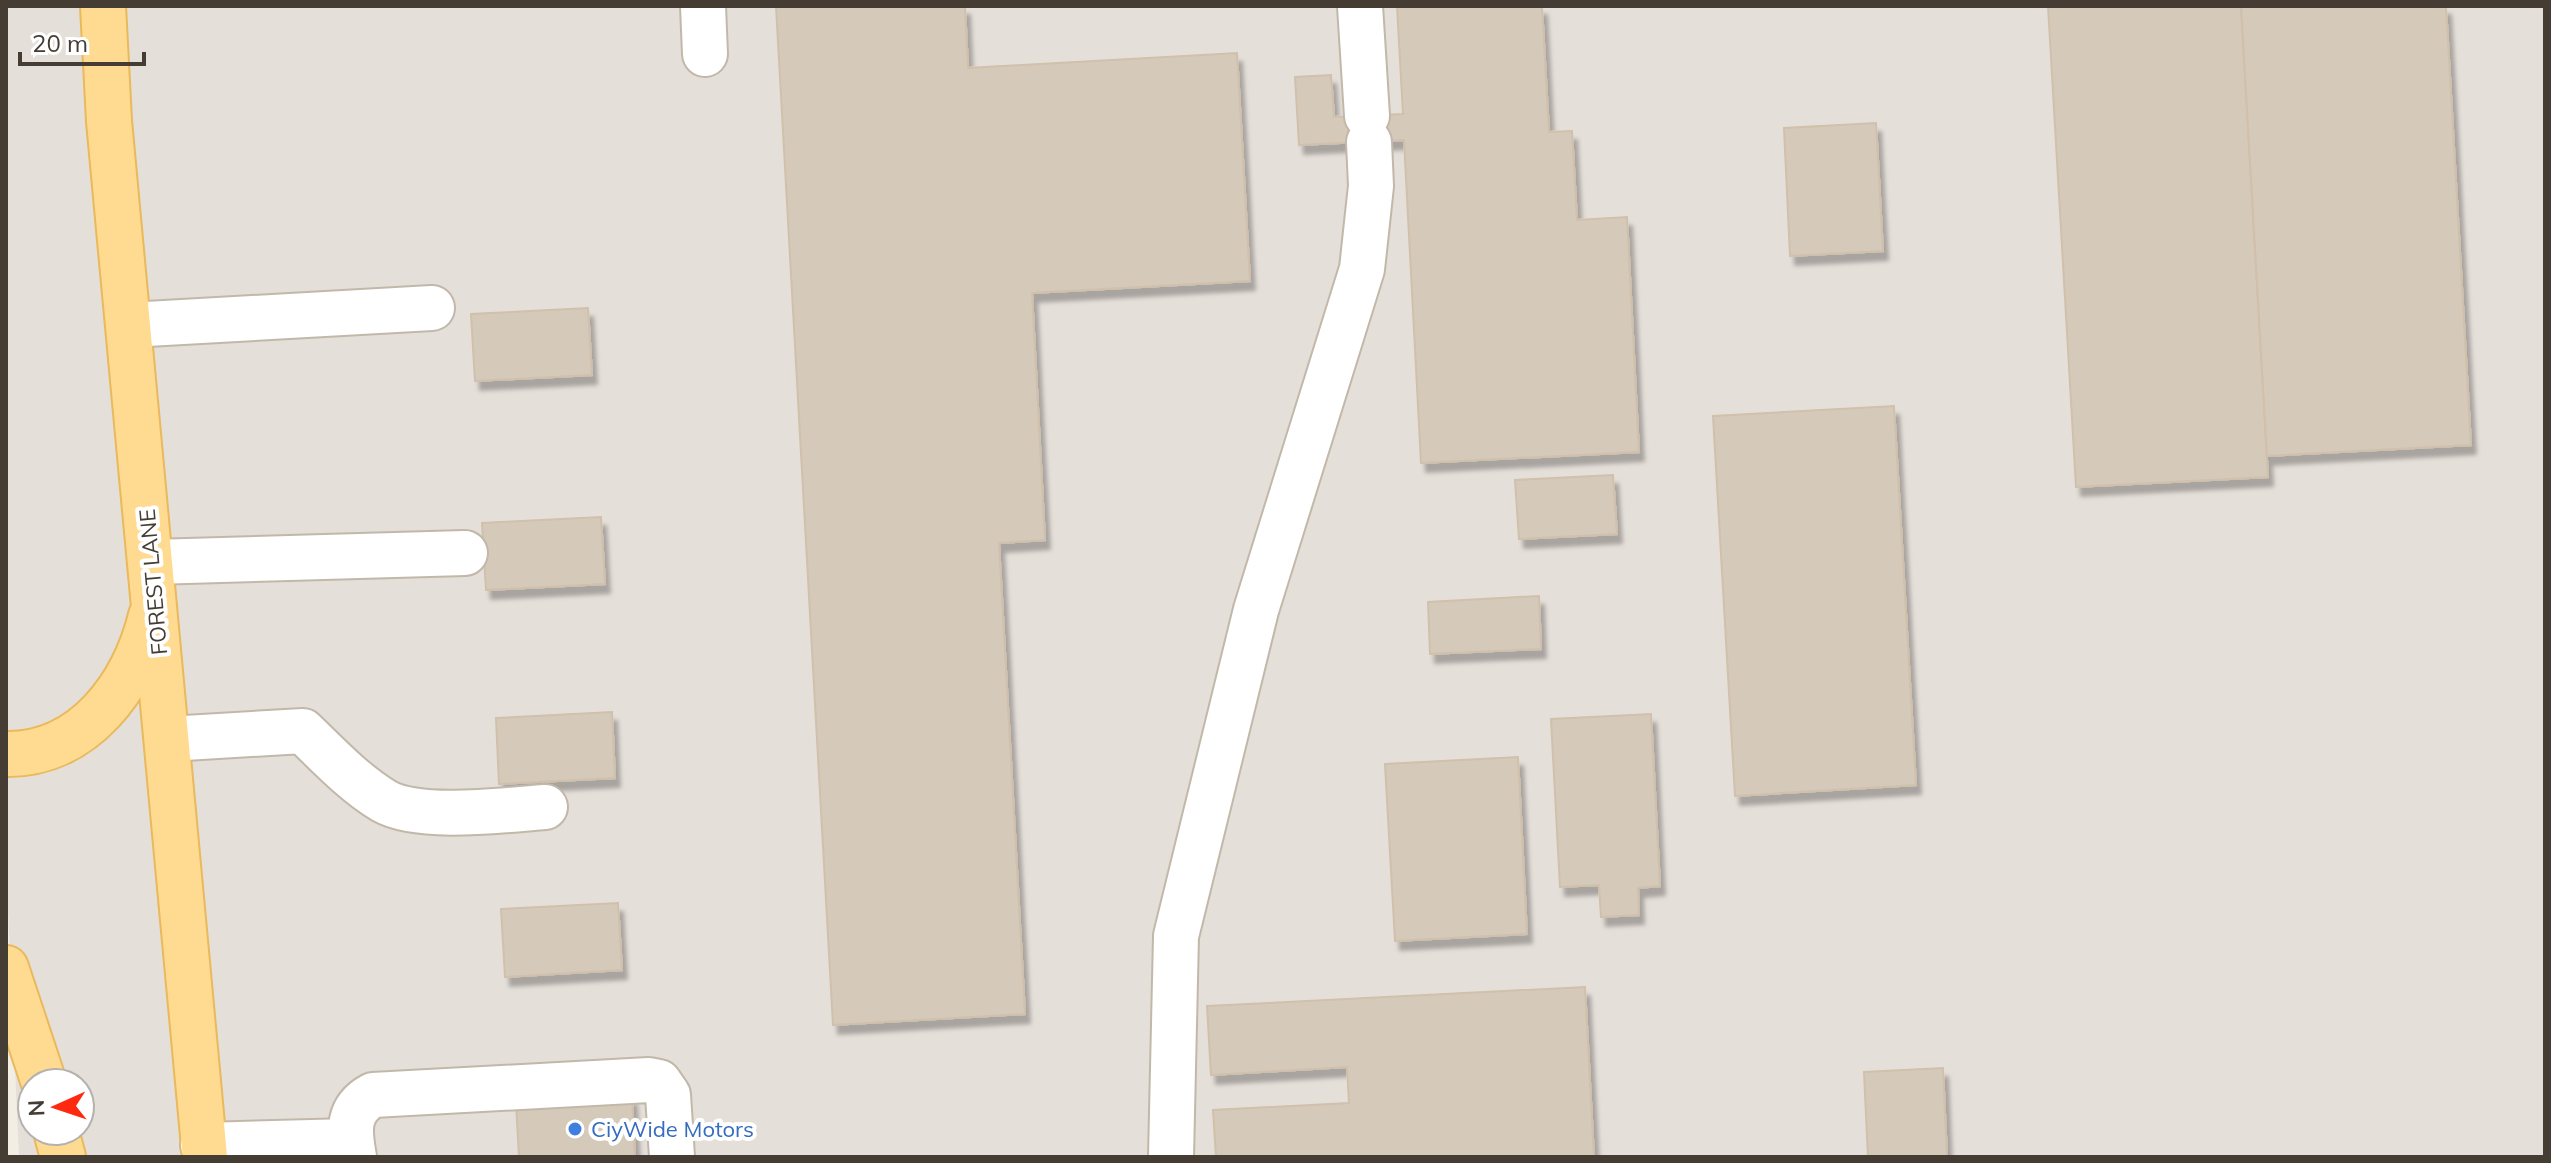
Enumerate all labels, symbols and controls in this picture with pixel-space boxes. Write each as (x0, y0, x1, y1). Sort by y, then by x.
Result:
scale bar (20, 16, 144, 66)
text: 20 m (32, 28, 88, 58)
street label: FOREST LANE (133, 508, 173, 656)
north arrow (16, 1067, 96, 1147)
text: N (22, 1099, 50, 1117)
place label: CiyWide Motors (591, 1115, 754, 1143)
marker: CiyWide Motors (566, 1120, 584, 1138)

